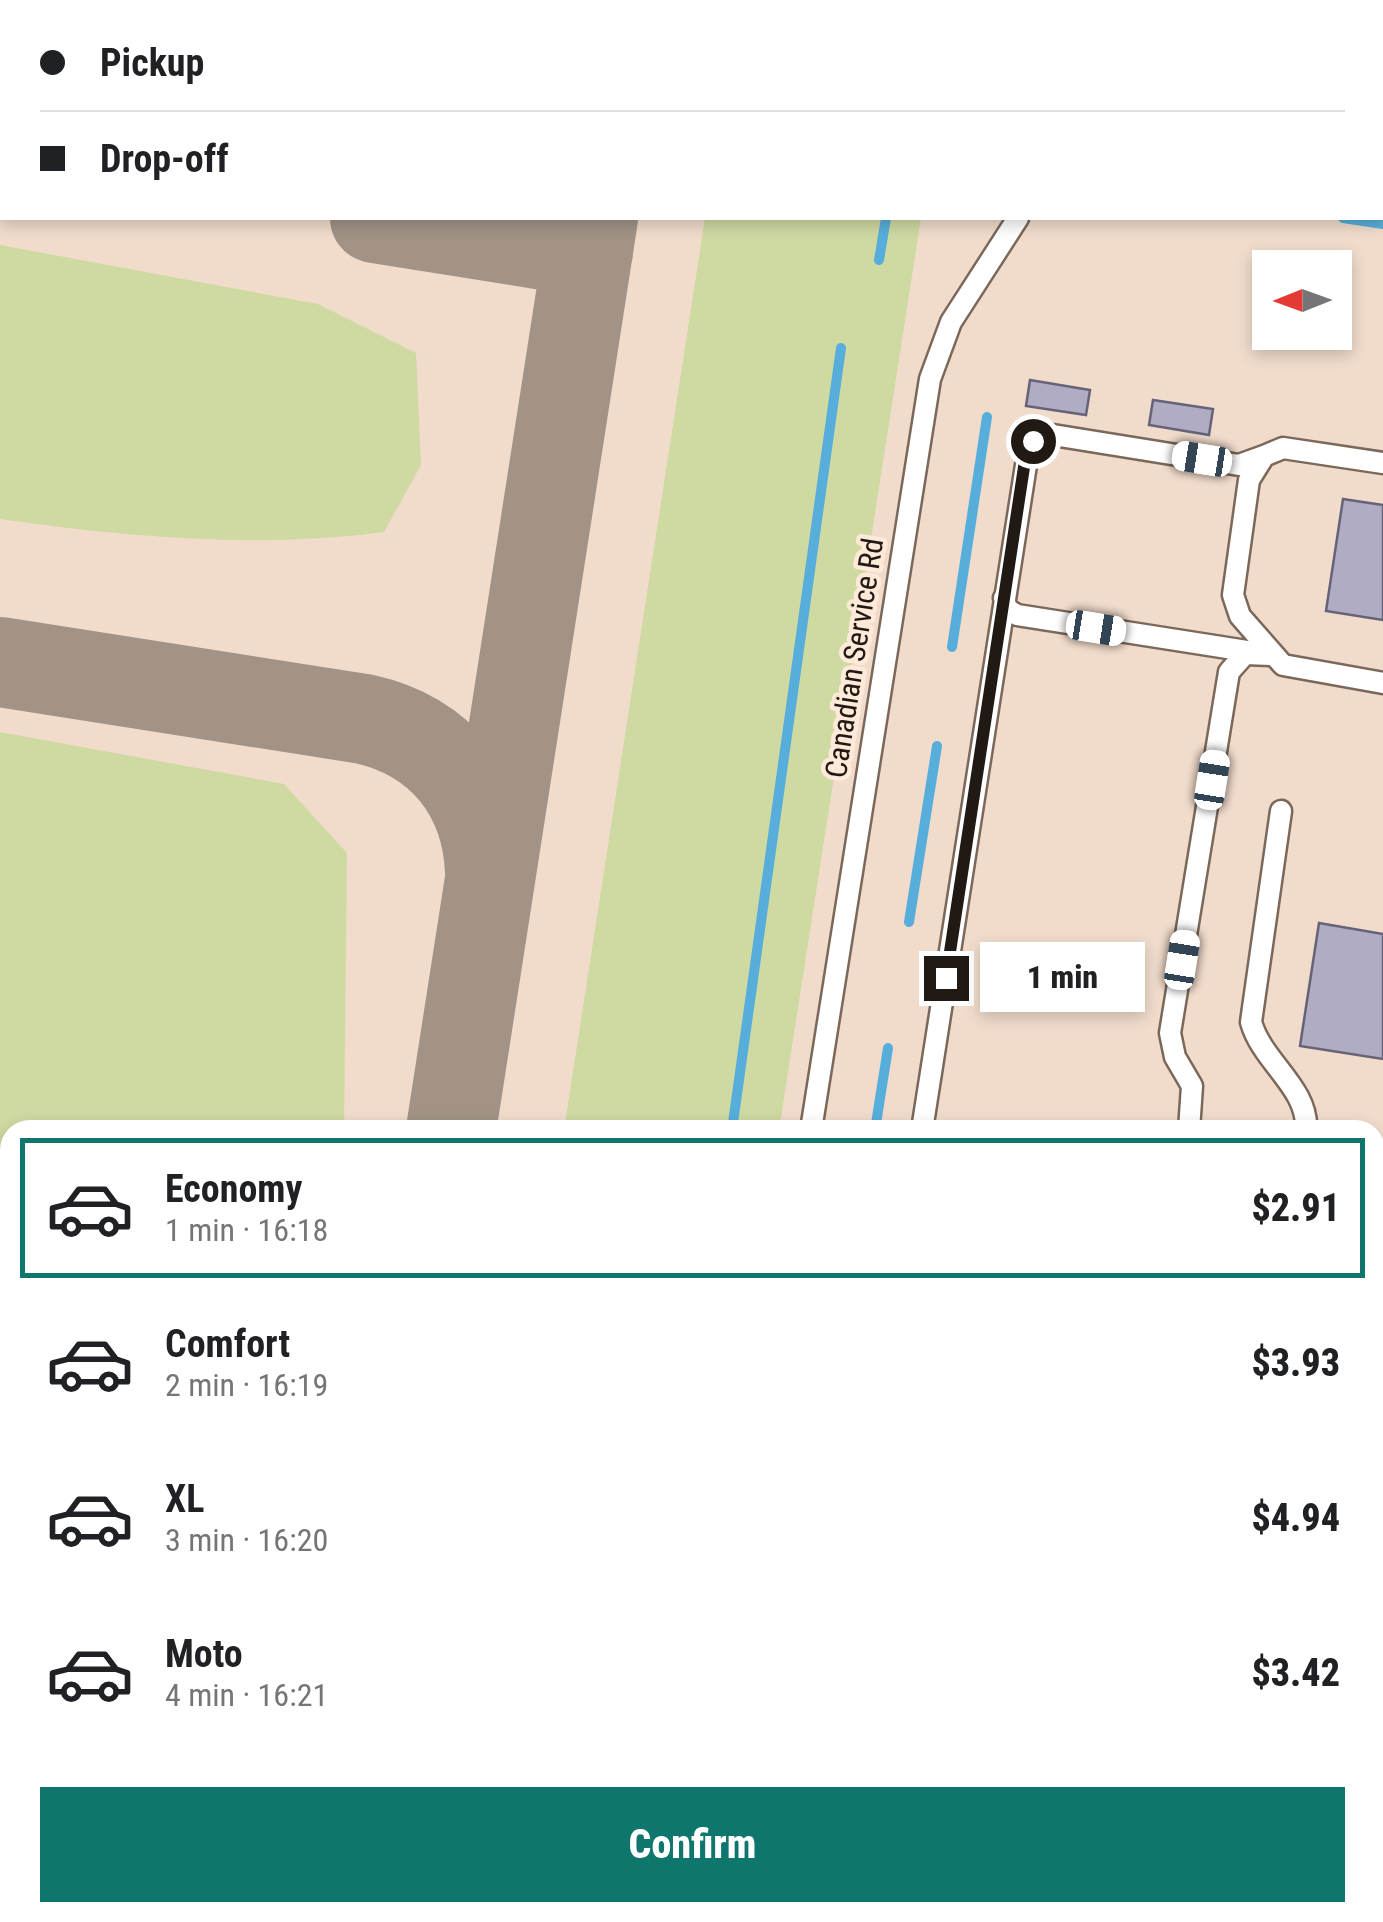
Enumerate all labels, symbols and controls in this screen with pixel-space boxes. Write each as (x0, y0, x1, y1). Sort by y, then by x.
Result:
text: Pickup (100, 41, 204, 85)
text: Drop-off (100, 137, 229, 181)
north arrow (1252, 250, 1352, 350)
map controls (1252, 250, 1352, 350)
route start (1011, 419, 1056, 464)
car (1170, 439, 1234, 479)
street label: Canadian Service Rd (818, 536, 890, 780)
car (1064, 608, 1128, 648)
car (1192, 748, 1232, 812)
car (1162, 928, 1202, 992)
callout: 1 min (981, 943, 1146, 1013)
route end (924, 956, 969, 1001)
text: 1 min (1027, 958, 1098, 996)
icon: car (45, 1163, 135, 1253)
text: Economy (165, 1167, 302, 1211)
text: $2.91 (1251, 1186, 1340, 1230)
text: 1 min · 16:18 (165, 1211, 328, 1249)
icon: car (45, 1318, 135, 1408)
text: Comfort (165, 1322, 290, 1366)
text: $3.93 (1251, 1341, 1340, 1385)
text: 2 min · 16:19 (165, 1366, 328, 1404)
icon: car (45, 1473, 135, 1563)
text: XL (165, 1477, 204, 1521)
text: $4.94 (1251, 1496, 1340, 1540)
text: 3 min · 16:20 (165, 1521, 328, 1559)
icon: car (45, 1628, 135, 1718)
text: Moto (165, 1632, 243, 1676)
text: $3.42 (1251, 1651, 1340, 1695)
text: 4 min · 16:21 (165, 1676, 328, 1714)
button: Confirm (40, 1787, 1345, 1902)

